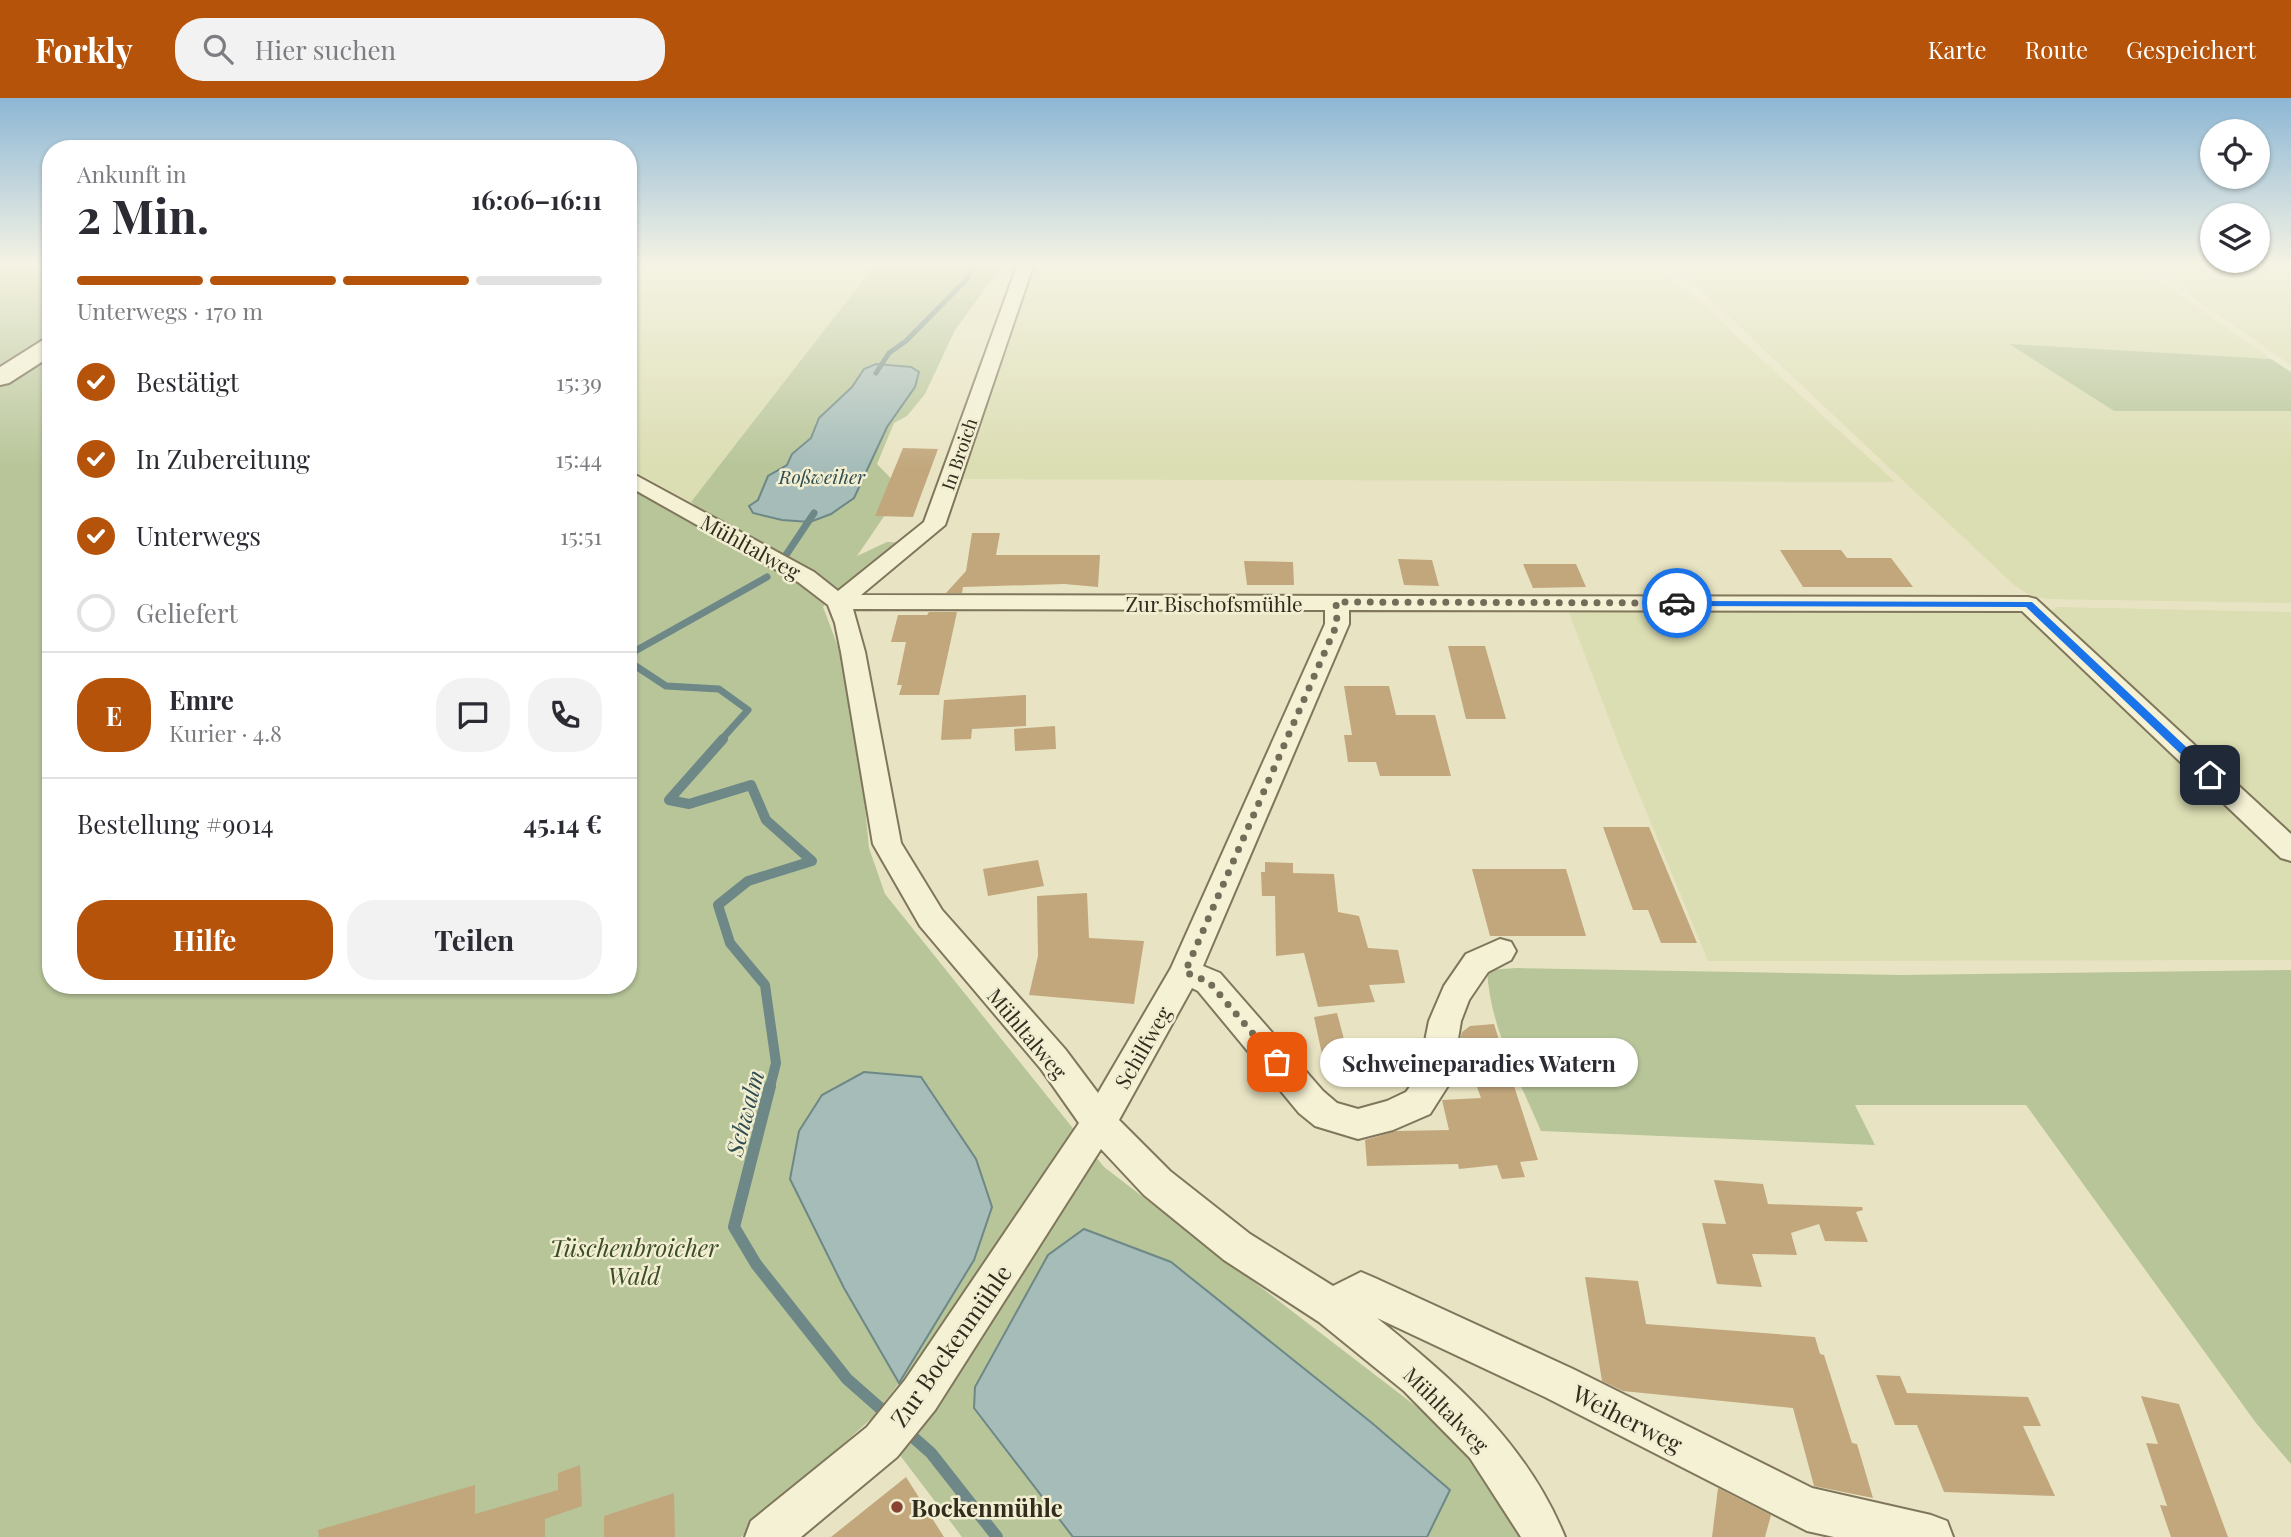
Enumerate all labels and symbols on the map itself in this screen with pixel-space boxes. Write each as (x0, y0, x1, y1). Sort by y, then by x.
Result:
street label: In Broich (936, 414, 983, 493)
water label: Roßweiher (778, 463, 866, 489)
street label: Mühltalweg (696, 507, 806, 585)
courier (1642, 568, 1712, 638)
street label: Zur Bischofsmühle (1125, 589, 1303, 617)
pin (2180, 745, 2240, 805)
street label: Mühltalweg (982, 982, 1074, 1084)
street label: Schilfweg (1107, 1001, 1177, 1093)
pin (1247, 1032, 1307, 1092)
callout: Schweineparadies Watern (1319, 1038, 1638, 1086)
water label: Schwalm (717, 1067, 770, 1160)
park label: Tüschenbroicher Wald (550, 1231, 719, 1291)
street label: Zur Bockenmühle (882, 1258, 1018, 1432)
street label: Mühltalweg (1398, 1360, 1496, 1458)
street label: Weiherweg (1567, 1376, 1689, 1459)
place label: Bockenmühle (911, 1491, 1063, 1523)
marker: Bockenmühle (889, 1499, 905, 1515)

